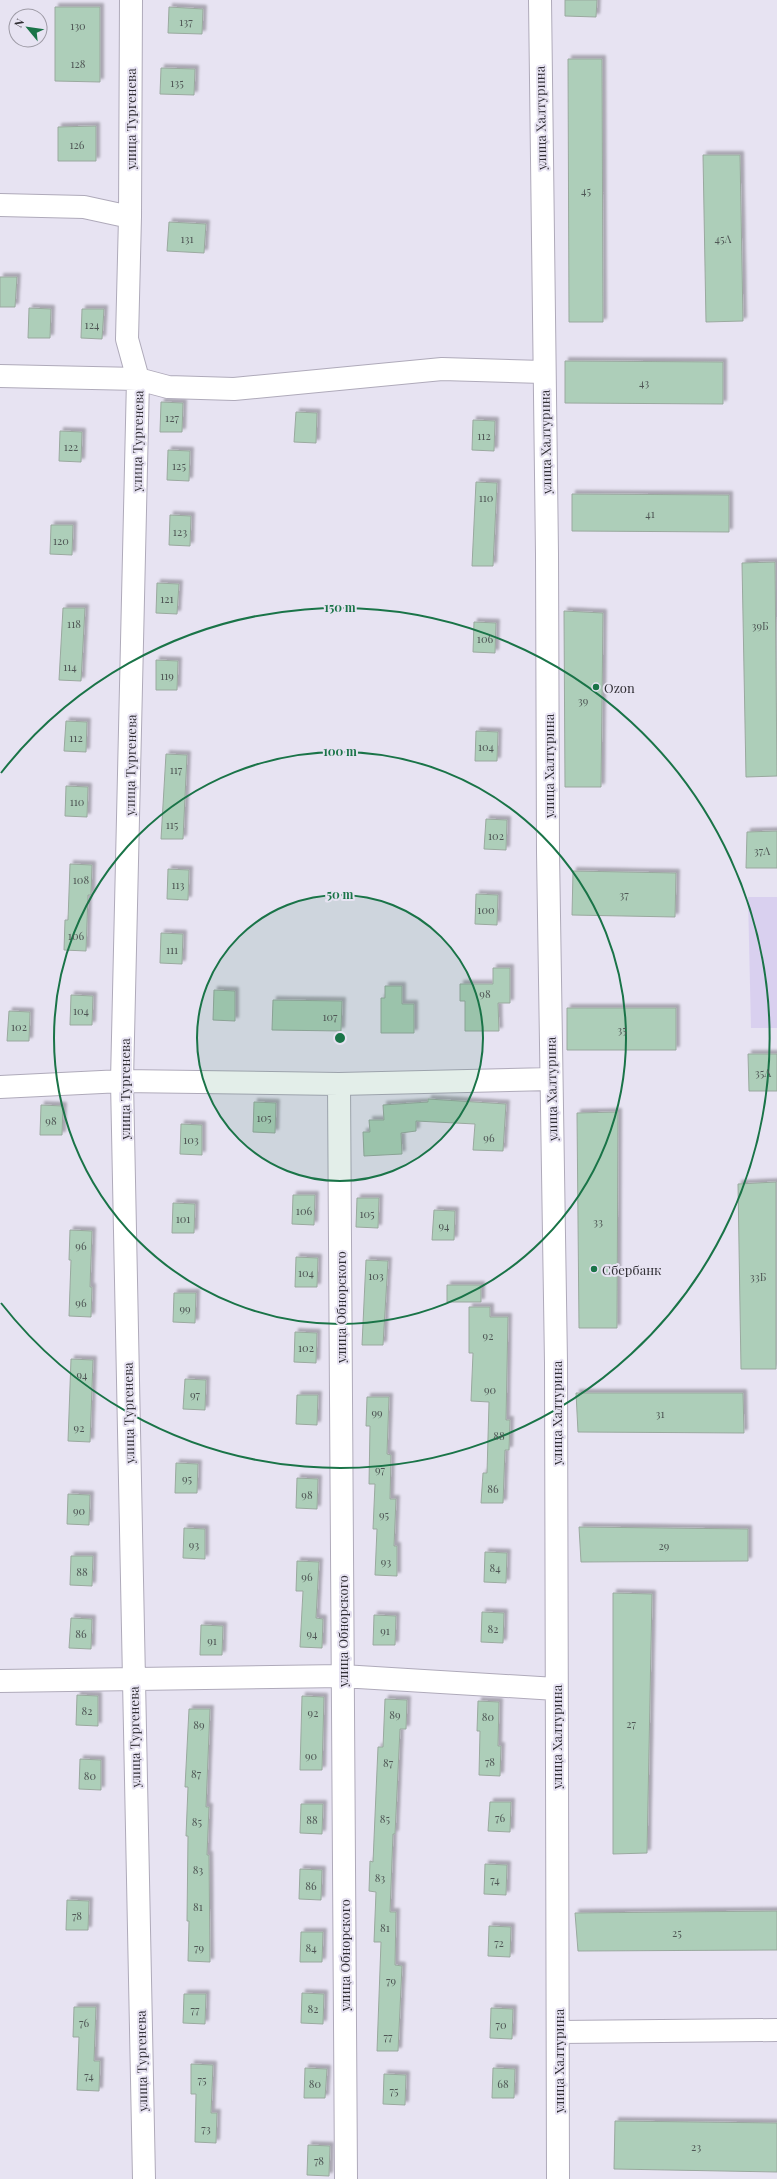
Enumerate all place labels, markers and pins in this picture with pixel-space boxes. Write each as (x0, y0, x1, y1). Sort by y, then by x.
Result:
place label: Ozon (604, 679, 635, 696)
marker: Ozon (591, 682, 601, 692)
centre of rings (333, 1031, 347, 1045)
place label: Сбербанк (602, 1261, 662, 1278)
marker: Сбербанк (589, 1264, 599, 1274)

